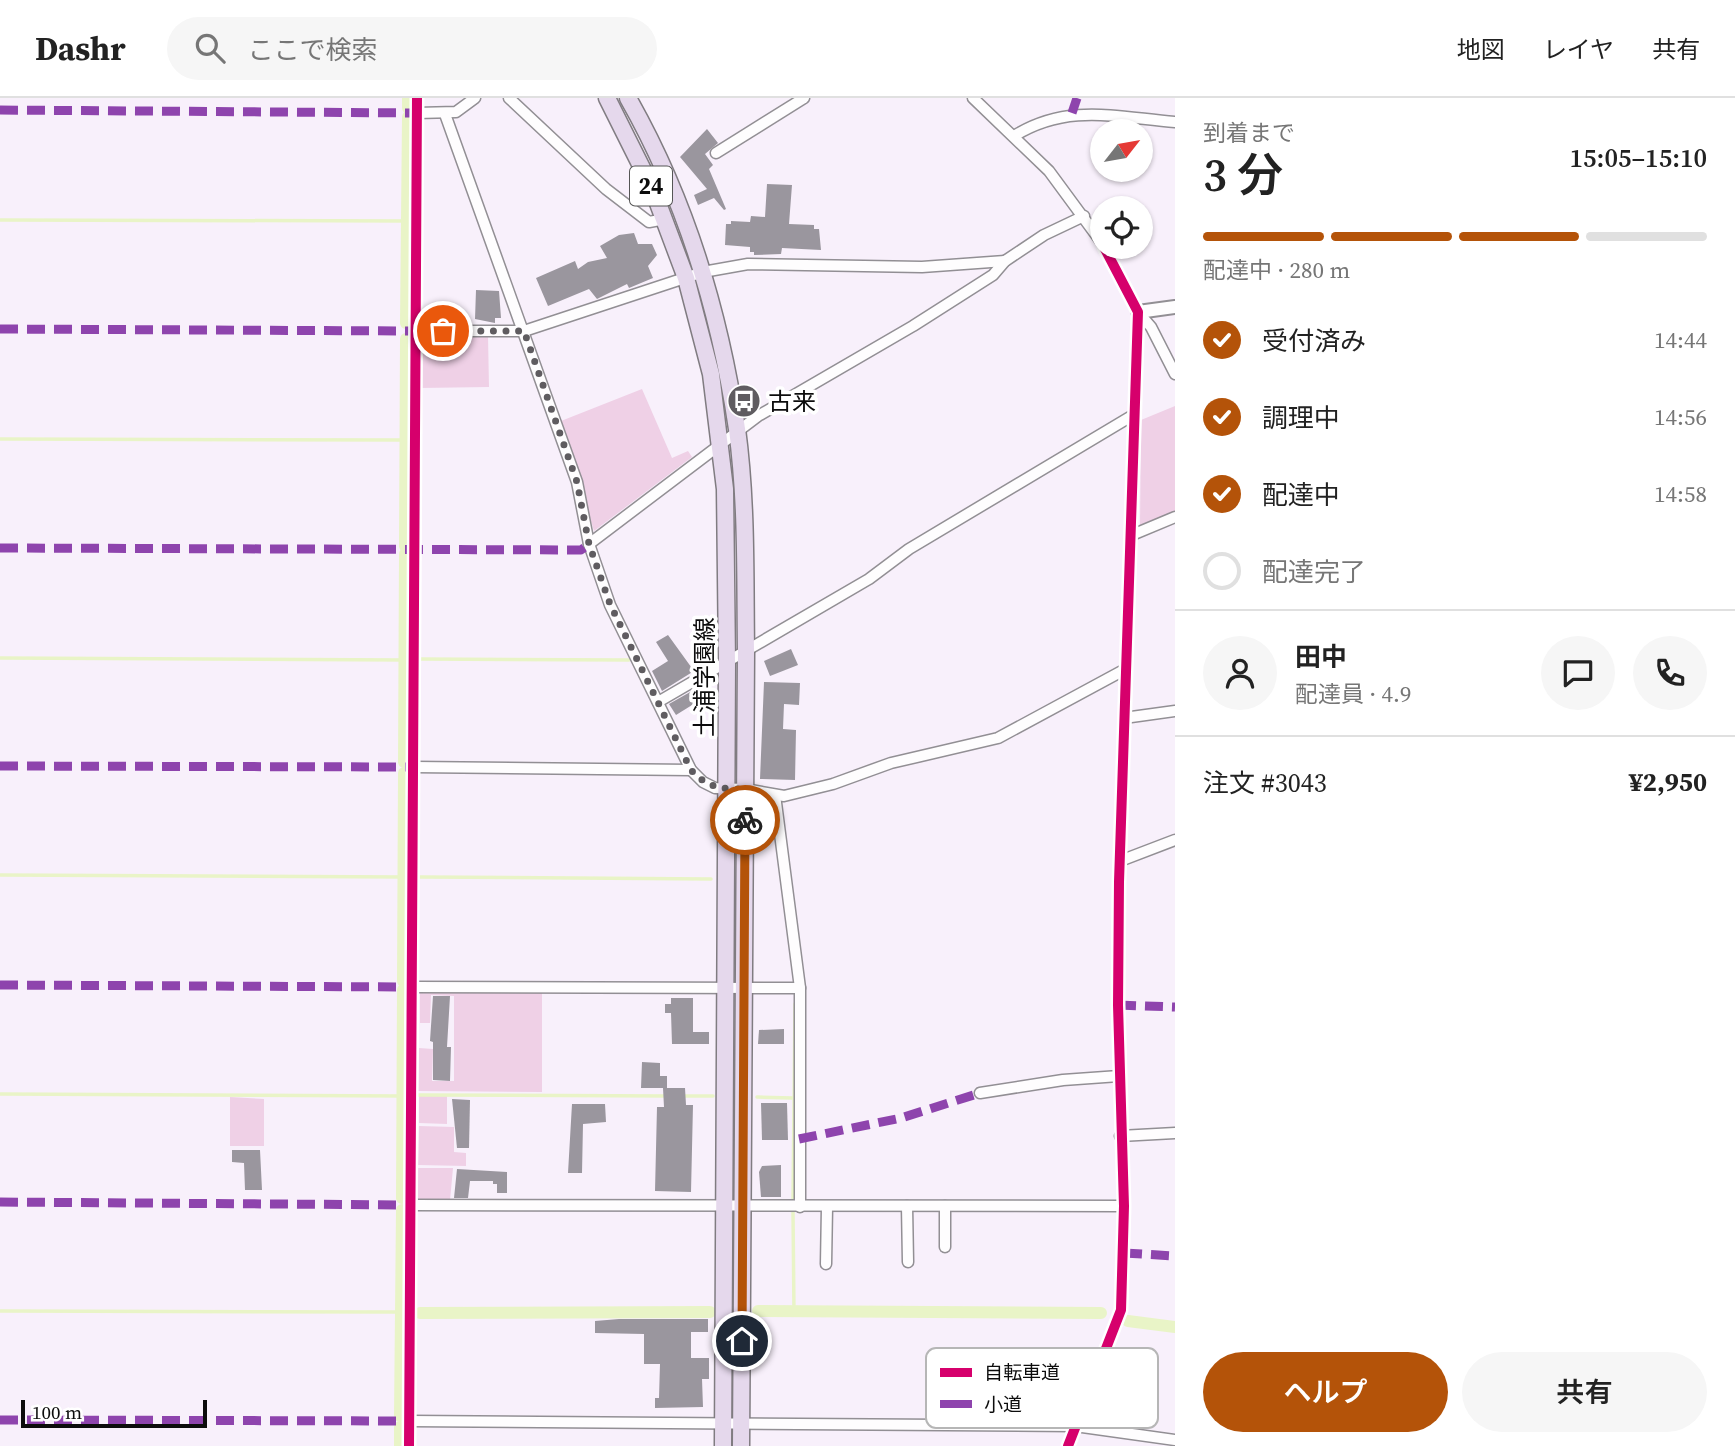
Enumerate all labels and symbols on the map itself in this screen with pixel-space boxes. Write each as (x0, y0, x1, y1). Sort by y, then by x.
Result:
north arrow (1090, 119, 1153, 182)
road number: 24 (630, 166, 672, 206)
pin (413, 301, 473, 361)
bus stop icon: 古来 (725, 382, 763, 420)
place label: 古来 (768, 385, 816, 418)
street label: 土浦学園線 (688, 617, 721, 737)
courier (710, 785, 780, 855)
pin (712, 1311, 772, 1371)
legend (926, 1348, 1158, 1428)
text: 自転車道 (984, 1359, 1060, 1385)
text: 小道 (984, 1391, 1022, 1417)
scale bar (21, 1397, 206, 1429)

